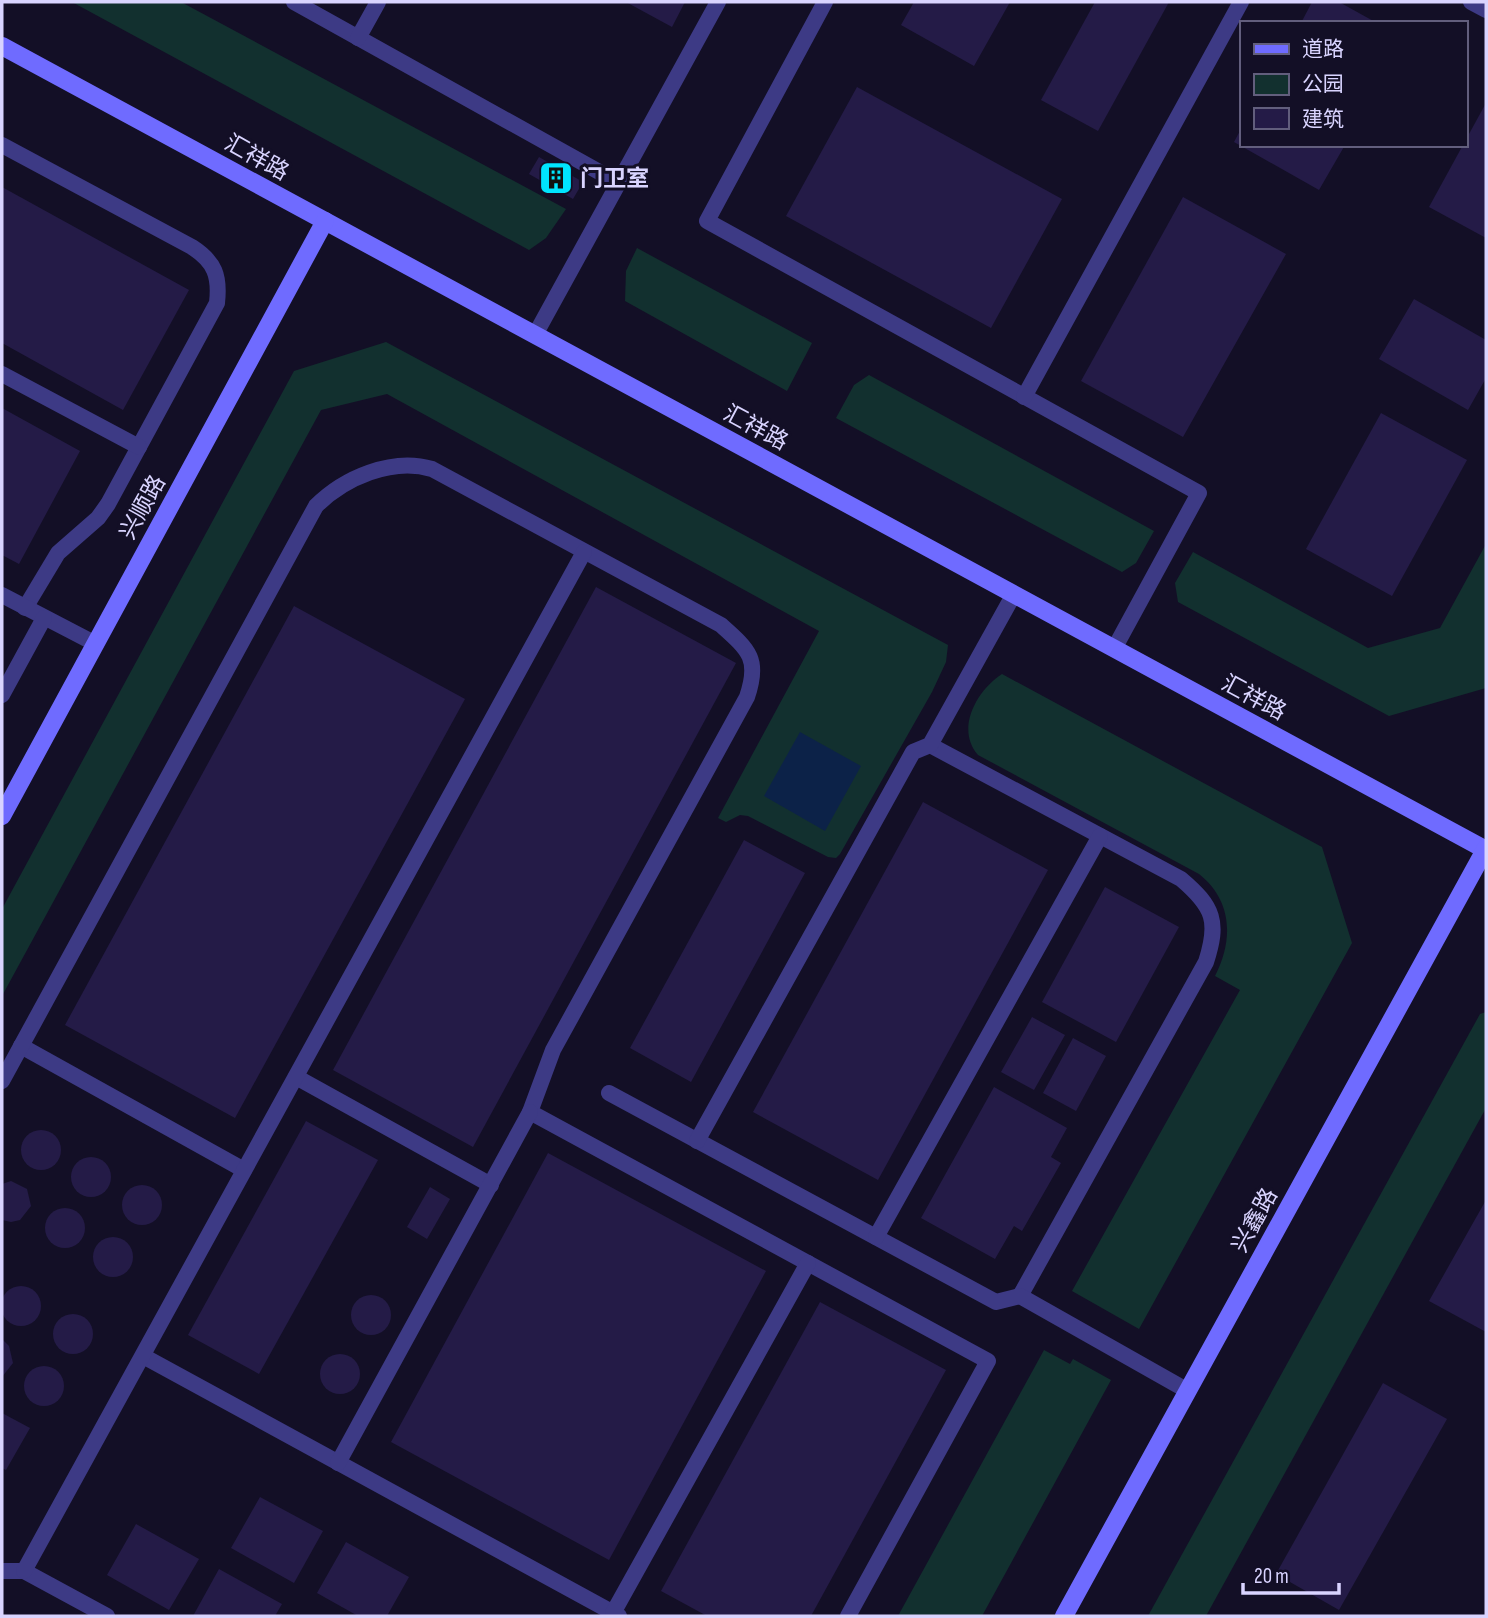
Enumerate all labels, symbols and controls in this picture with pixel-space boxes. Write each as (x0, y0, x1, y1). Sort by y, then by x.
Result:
legend (1240, 21, 1467, 147)
text: 道路 (1302, 37, 1344, 62)
text: 公园 (1302, 72, 1344, 97)
text: 建筑 (1302, 107, 1344, 132)
street label: 汇祥路 (220, 129, 293, 187)
building icon: 门卫室 (537, 159, 575, 197)
place label: 门卫室 (580, 165, 649, 193)
street label: 汇祥路 (718, 399, 793, 456)
street label: 兴顺路 (114, 471, 172, 544)
street label: 汇祥路 (1216, 669, 1291, 726)
street label: 兴鑫路 (1226, 1184, 1284, 1257)
scale bar (1243, 1552, 1339, 1596)
text: 20 m (1254, 1564, 1289, 1589)

